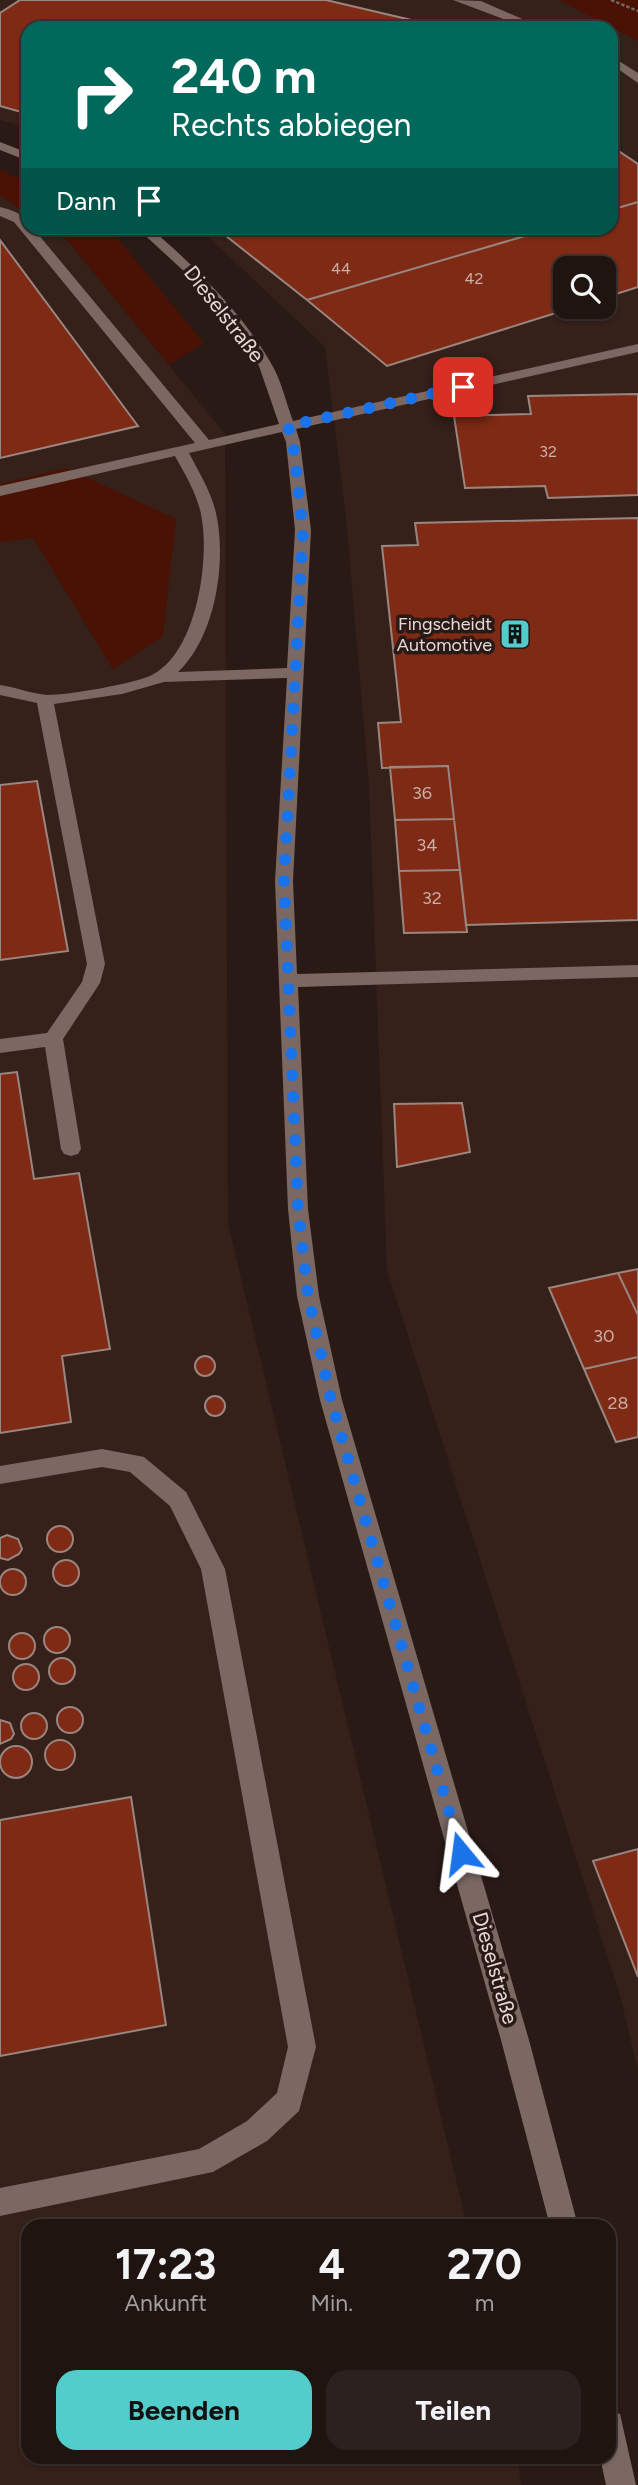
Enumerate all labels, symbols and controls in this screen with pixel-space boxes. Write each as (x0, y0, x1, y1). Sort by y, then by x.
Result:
text: 240 m (171, 46, 317, 105)
icon: right (56, 49, 147, 140)
text: Rechts abbiegen (171, 106, 411, 144)
icon: arrive (130, 182, 168, 220)
text: Dann (56, 185, 116, 217)
map controls (553, 256, 616, 319)
button: search (553, 256, 616, 319)
house number: 44 (331, 259, 351, 278)
street label: Dieselstraße (179, 260, 270, 367)
house number: 42 (465, 269, 483, 288)
pin (433, 357, 493, 417)
icon: arrive (444, 368, 482, 406)
house number: 32 (539, 442, 557, 461)
place label: Fingscheidt Automotive (397, 613, 492, 656)
building icon: Fingscheidt Automotive (498, 617, 532, 651)
house number: 36 (412, 782, 432, 804)
house number: 34 (417, 834, 437, 856)
house number: 32 (422, 887, 442, 909)
house number: 30 (593, 1325, 615, 1347)
house number: 28 (607, 1392, 629, 1414)
position arrow (424, 1816, 498, 1890)
street label: Dieselstraße (468, 1909, 523, 2027)
text: 17:23 (115, 2239, 216, 2290)
text: 4 (318, 2239, 345, 2290)
text: 270 (447, 2239, 522, 2290)
text: Ankunft (125, 2289, 207, 2317)
text: Min. (311, 2289, 353, 2317)
text: m (475, 2289, 494, 2317)
button: Beenden (56, 2370, 312, 2450)
button: Teilen (326, 2370, 581, 2450)

